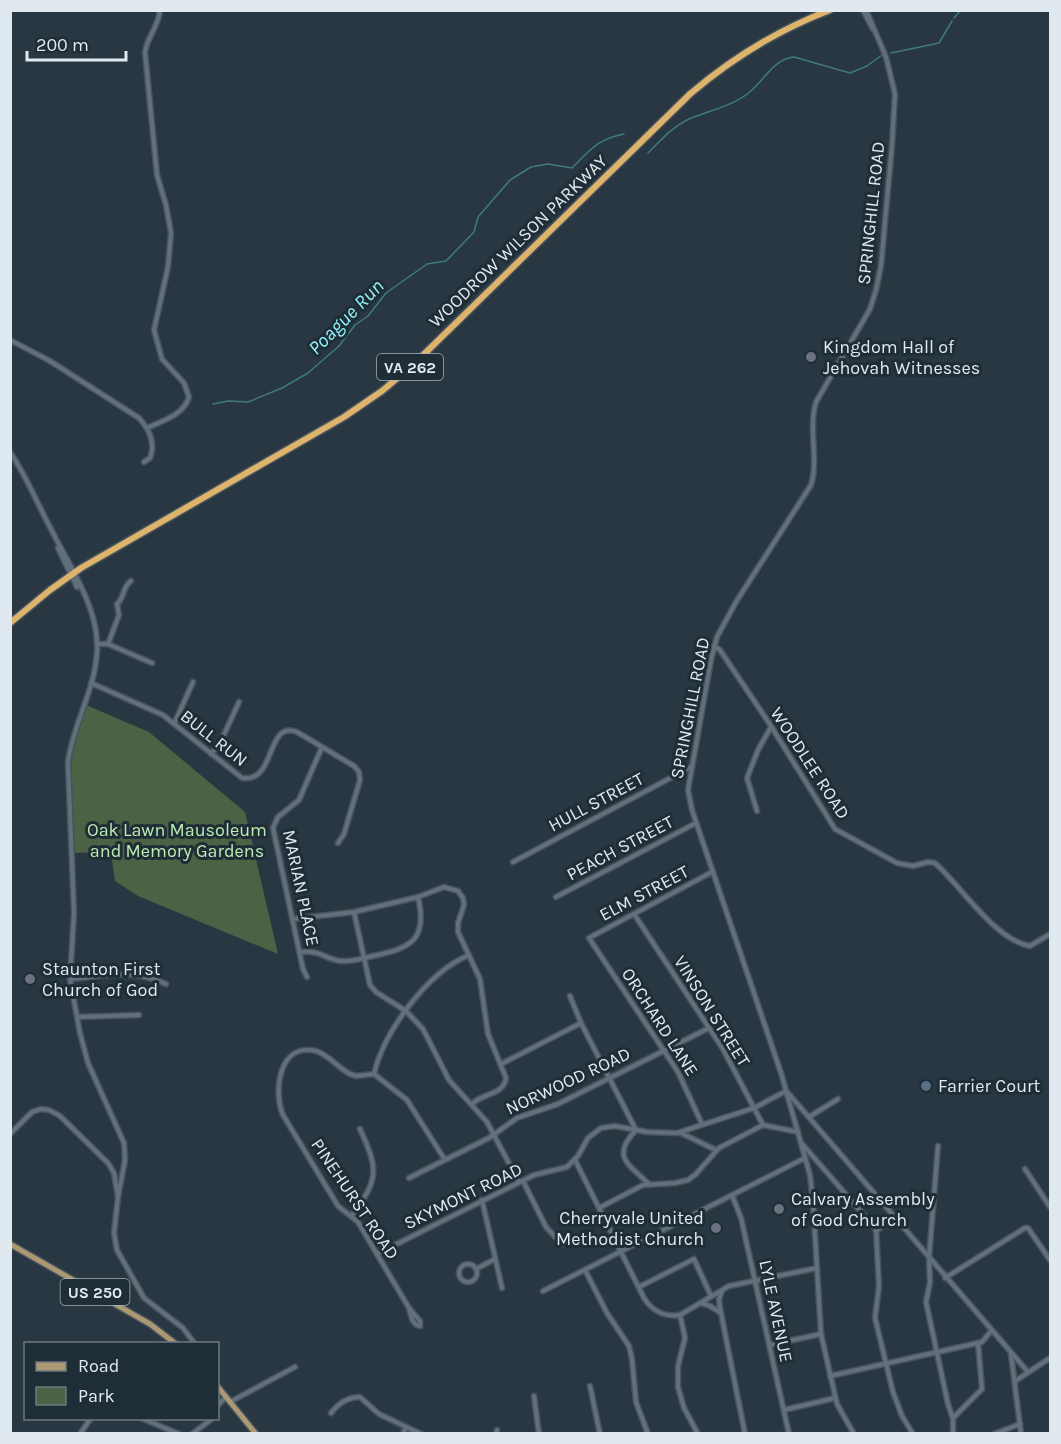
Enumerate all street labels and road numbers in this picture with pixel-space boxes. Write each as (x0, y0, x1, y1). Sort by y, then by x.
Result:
street label: SPRINGHILL ROAD (853, 140, 889, 286)
street label: WOODROW WILSON PARKWAY (424, 150, 612, 332)
road number: VA 262 (377, 354, 443, 380)
street label: SPRINGHILL ROAD (665, 635, 715, 781)
street label: WOODLEE ROAD (766, 703, 854, 823)
street label: BULL RUN (176, 705, 252, 771)
street label: HULL STREET (544, 768, 648, 836)
street label: PEACH STREET (563, 811, 677, 885)
street label: MARIAN PLACE (278, 828, 324, 948)
street label: ELM STREET (595, 860, 693, 926)
street label: VINSON STREET (669, 951, 755, 1071)
street label: ORCHARD LANE (617, 964, 703, 1080)
street label: NORWOOD ROAD (502, 1042, 634, 1120)
street label: PINEHURST ROAD (306, 1134, 404, 1264)
street label: SKYMONT ROAD (400, 1158, 526, 1234)
street label: LYLE AVENUE (754, 1258, 798, 1364)
road number: US 250 (60, 1279, 130, 1305)

